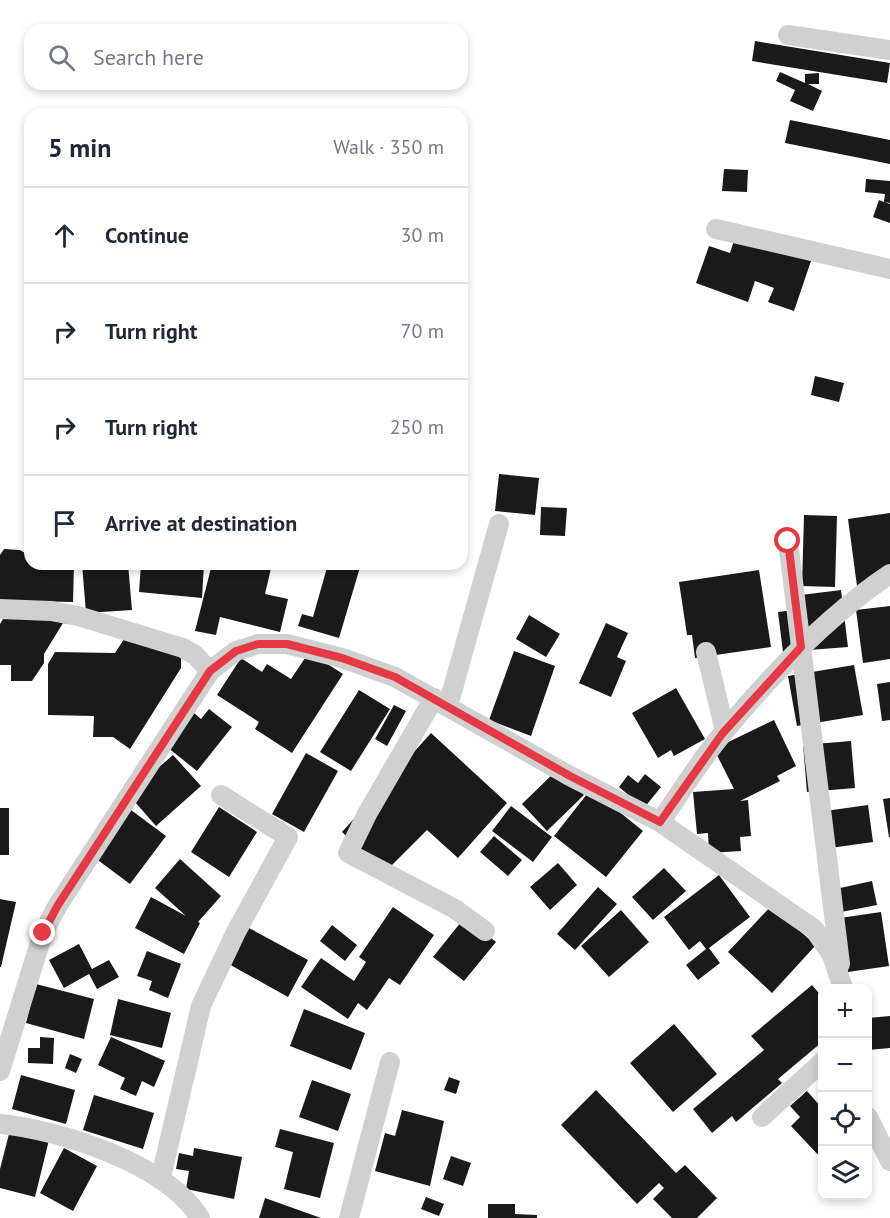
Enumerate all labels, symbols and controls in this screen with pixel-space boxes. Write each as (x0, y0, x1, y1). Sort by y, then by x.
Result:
search box (24, 24, 468, 90)
icon: search (45, 41, 78, 74)
text: Search here (93, 43, 204, 71)
text: 5 min (48, 131, 111, 164)
text: Walk · 350 m (333, 134, 444, 160)
icon: ahead (48, 219, 81, 252)
text: Continue (105, 221, 189, 249)
text: 30 m (401, 222, 444, 248)
icon: right (48, 315, 81, 348)
text: Turn right (105, 317, 197, 345)
text: 70 m (401, 318, 444, 344)
icon: right (48, 411, 81, 444)
text: Turn right (105, 413, 197, 441)
text: 250 m (390, 414, 444, 440)
icon: arrive (48, 507, 81, 540)
text: Arrive at destination (105, 509, 297, 537)
route start (774, 527, 800, 553)
route end (29, 919, 55, 945)
map controls (818, 984, 872, 1200)
button: + (818, 984, 872, 1038)
button: − (818, 1038, 872, 1092)
button: locate (818, 1092, 872, 1146)
button: layers (818, 1146, 872, 1200)

